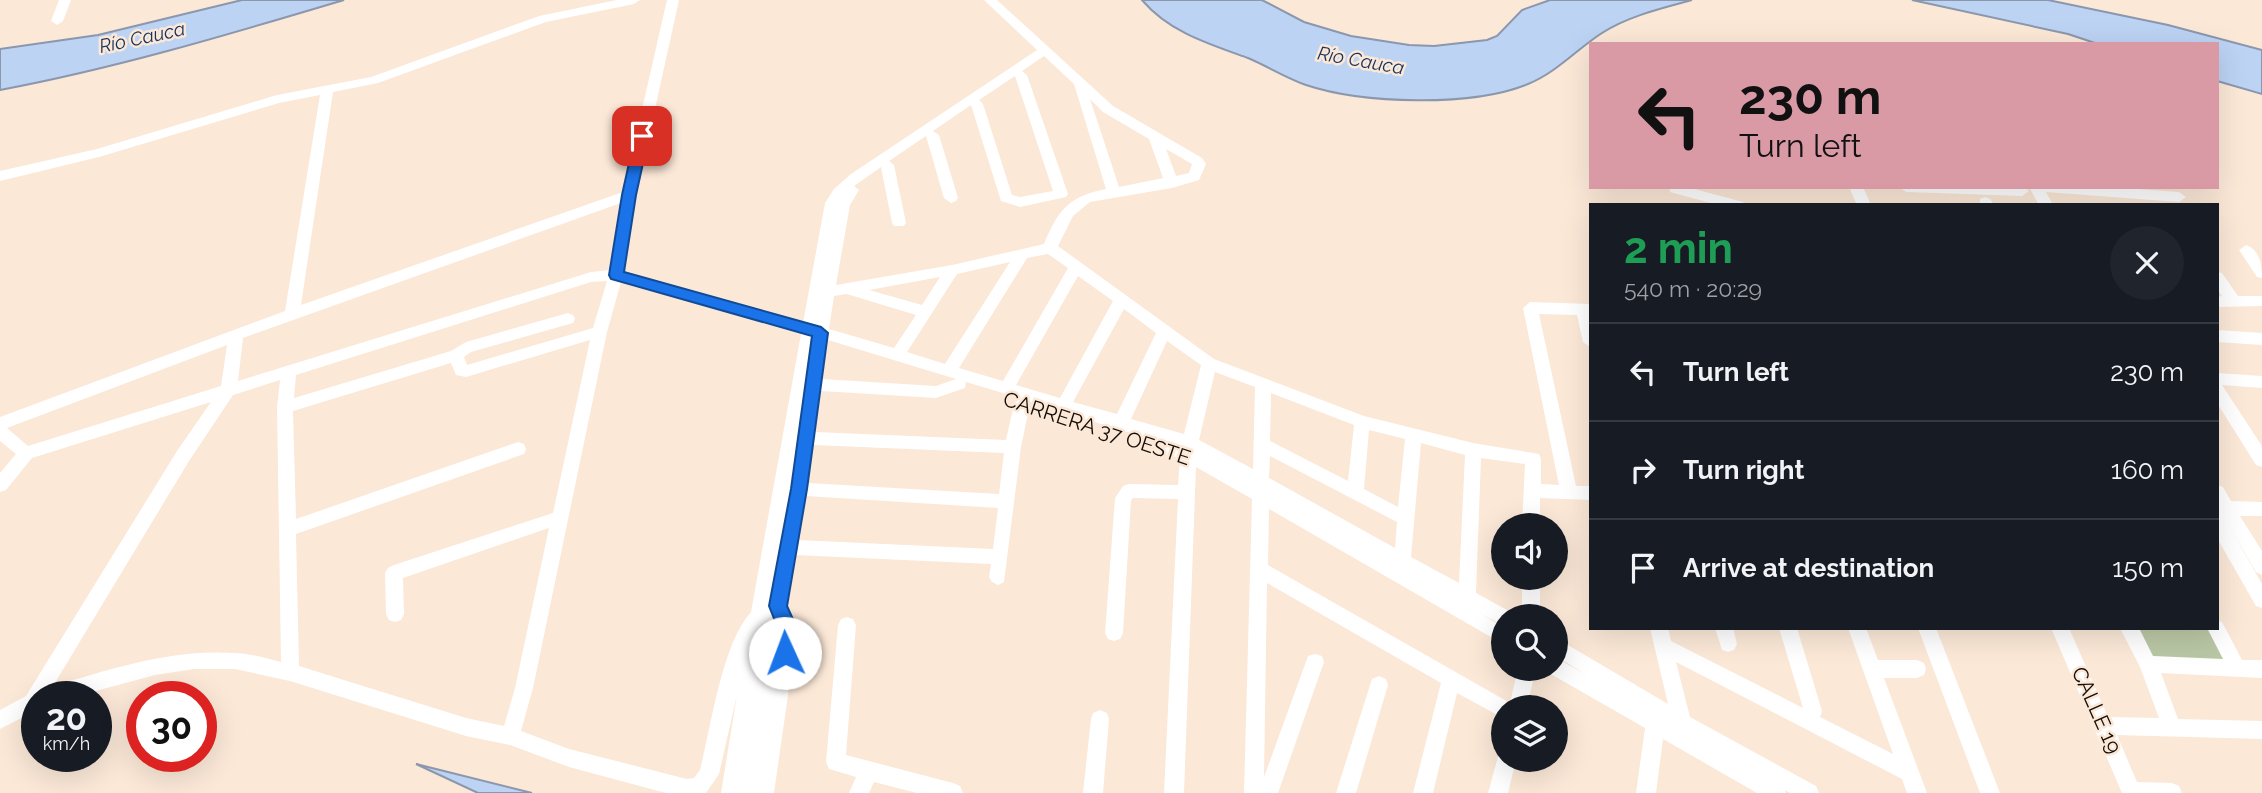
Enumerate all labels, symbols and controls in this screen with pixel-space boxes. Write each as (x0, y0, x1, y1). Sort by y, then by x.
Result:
water label: Río Cauca (97, 17, 187, 57)
water label: Río Cauca (1316, 42, 1406, 78)
text: 230 m (1739, 68, 1881, 125)
icon: left (1624, 70, 1715, 161)
pin (612, 106, 672, 166)
icon: arrive (623, 117, 661, 155)
text: Turn left (1739, 127, 1861, 164)
text: 2 min (1624, 224, 1733, 273)
button: close (2110, 226, 2184, 300)
text: 540 m · 20:29 (1624, 275, 1762, 302)
icon: left (1624, 353, 1662, 391)
text: Turn left (1683, 357, 1789, 387)
text: 230 m (2110, 357, 2184, 387)
street label: CARRERA 37 OESTE (1000, 386, 1194, 470)
icon: right (1624, 451, 1662, 489)
text: Turn right (1683, 455, 1804, 485)
text: 160 m (2111, 455, 2184, 485)
map controls (1491, 513, 1568, 772)
button: sound (1491, 513, 1568, 590)
icon: arrive (1624, 549, 1662, 587)
text: Arrive at destination (1683, 553, 1934, 583)
text: 150 m (2112, 553, 2184, 583)
button: search (1491, 604, 1568, 681)
position arrow (748, 616, 822, 690)
street label: CALLE 19 (2067, 663, 2127, 757)
speed limit sign: 30 (126, 681, 217, 772)
button: layers (1491, 695, 1568, 772)
text: 20 (46, 697, 87, 738)
text: km/h (43, 733, 90, 754)

